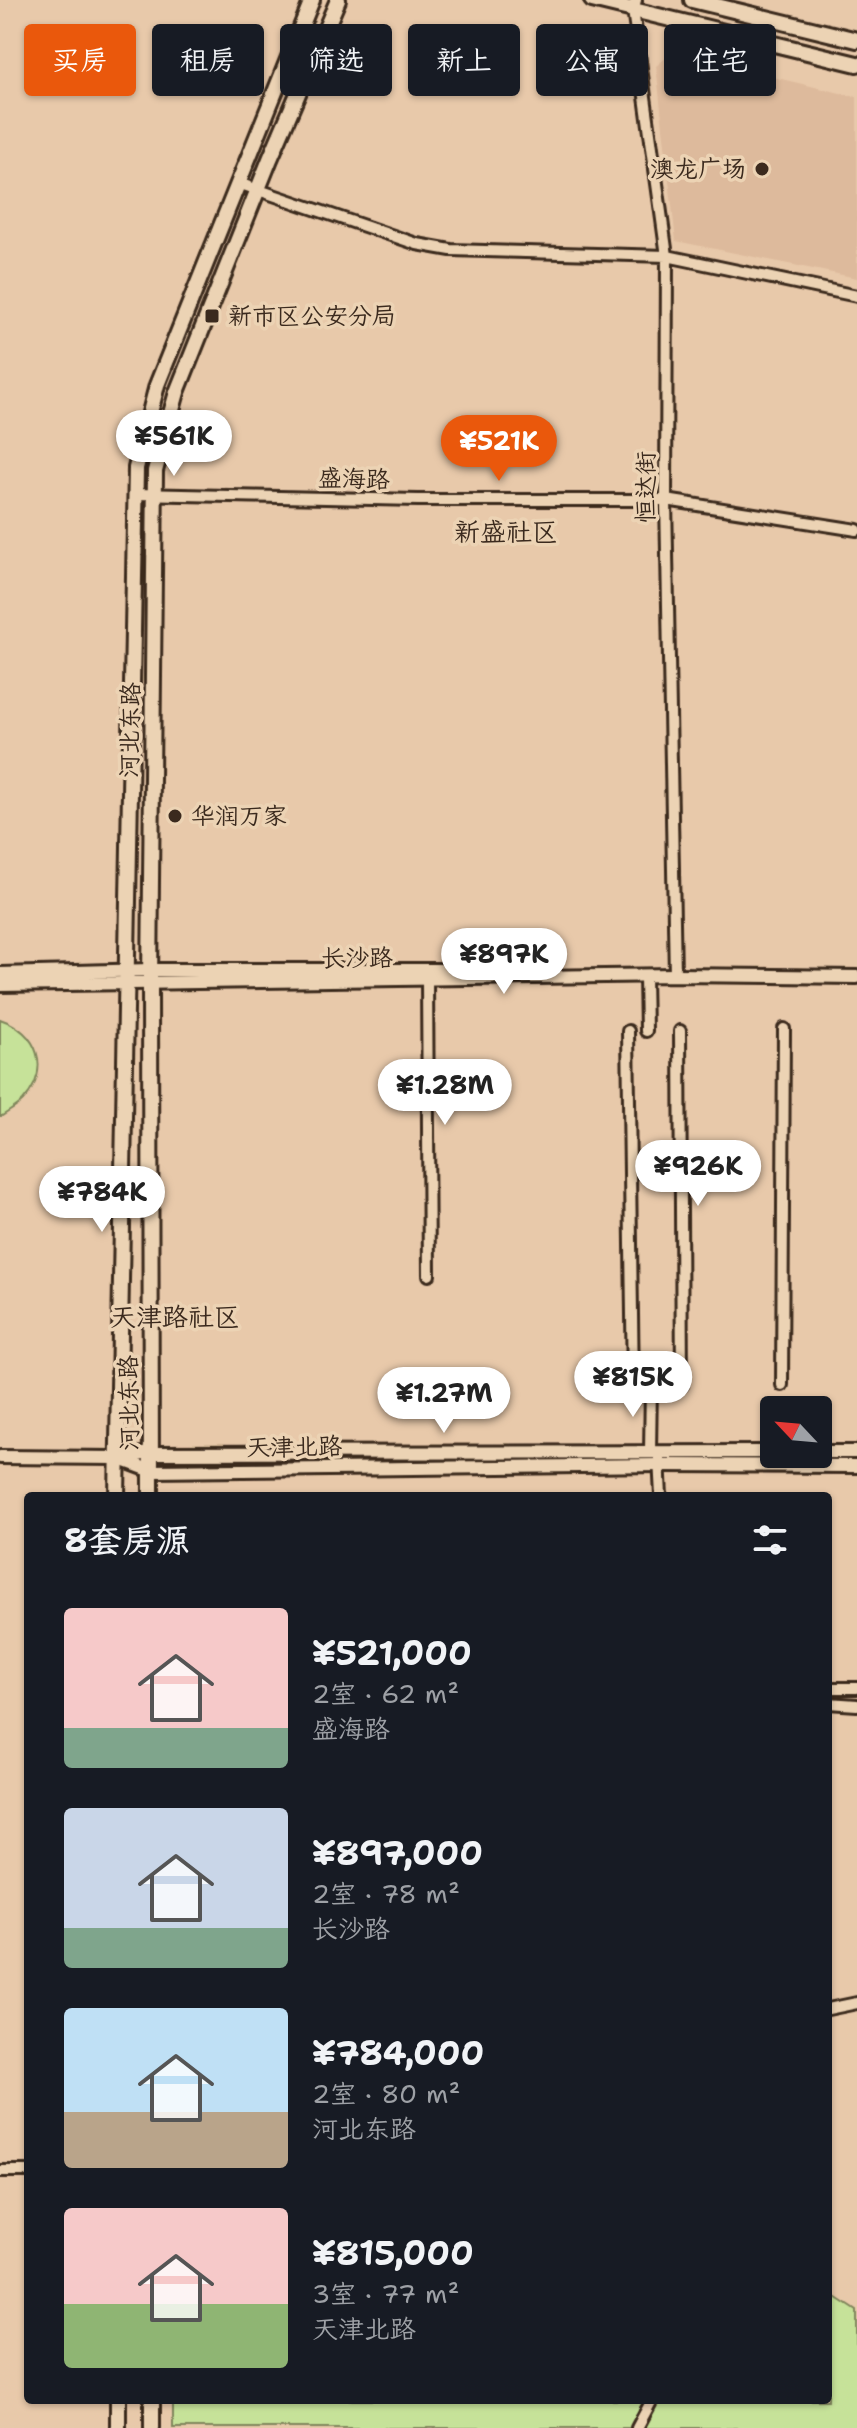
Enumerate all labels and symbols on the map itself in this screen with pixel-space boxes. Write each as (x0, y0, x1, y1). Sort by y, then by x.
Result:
place label: 澳龙广场 (650, 153, 746, 185)
marker: 澳龙广场 (753, 160, 771, 178)
place label: 新市区公安分局 (228, 300, 396, 332)
marker: 新市区公安分局 (203, 307, 221, 325)
pin: ¥561K (118, 410, 230, 478)
pin: ¥521K (443, 415, 555, 483)
street label: 恒达街 (630, 451, 662, 523)
street label: 盛海路 (318, 462, 390, 496)
district label: 新盛社区 (454, 514, 558, 549)
street label: 河北东路 (113, 682, 147, 778)
place label: 华润万家 (191, 800, 287, 832)
marker: 华润万家 (166, 807, 184, 825)
pin: ¥897K (448, 928, 560, 996)
street label: 长沙路 (321, 942, 393, 974)
pin: ¥1.28M (380, 1059, 510, 1127)
pin: ¥926K (642, 1140, 754, 1208)
pin: ¥784K (46, 1166, 158, 1234)
district label: 天津路社区 (110, 1299, 240, 1334)
pin: ¥815K (577, 1351, 689, 1419)
street label: 河北东路 (112, 1355, 146, 1451)
pin: ¥1.27M (379, 1367, 509, 1435)
north arrow (760, 1396, 832, 1468)
street label: 天津北路 (246, 1430, 342, 1464)

